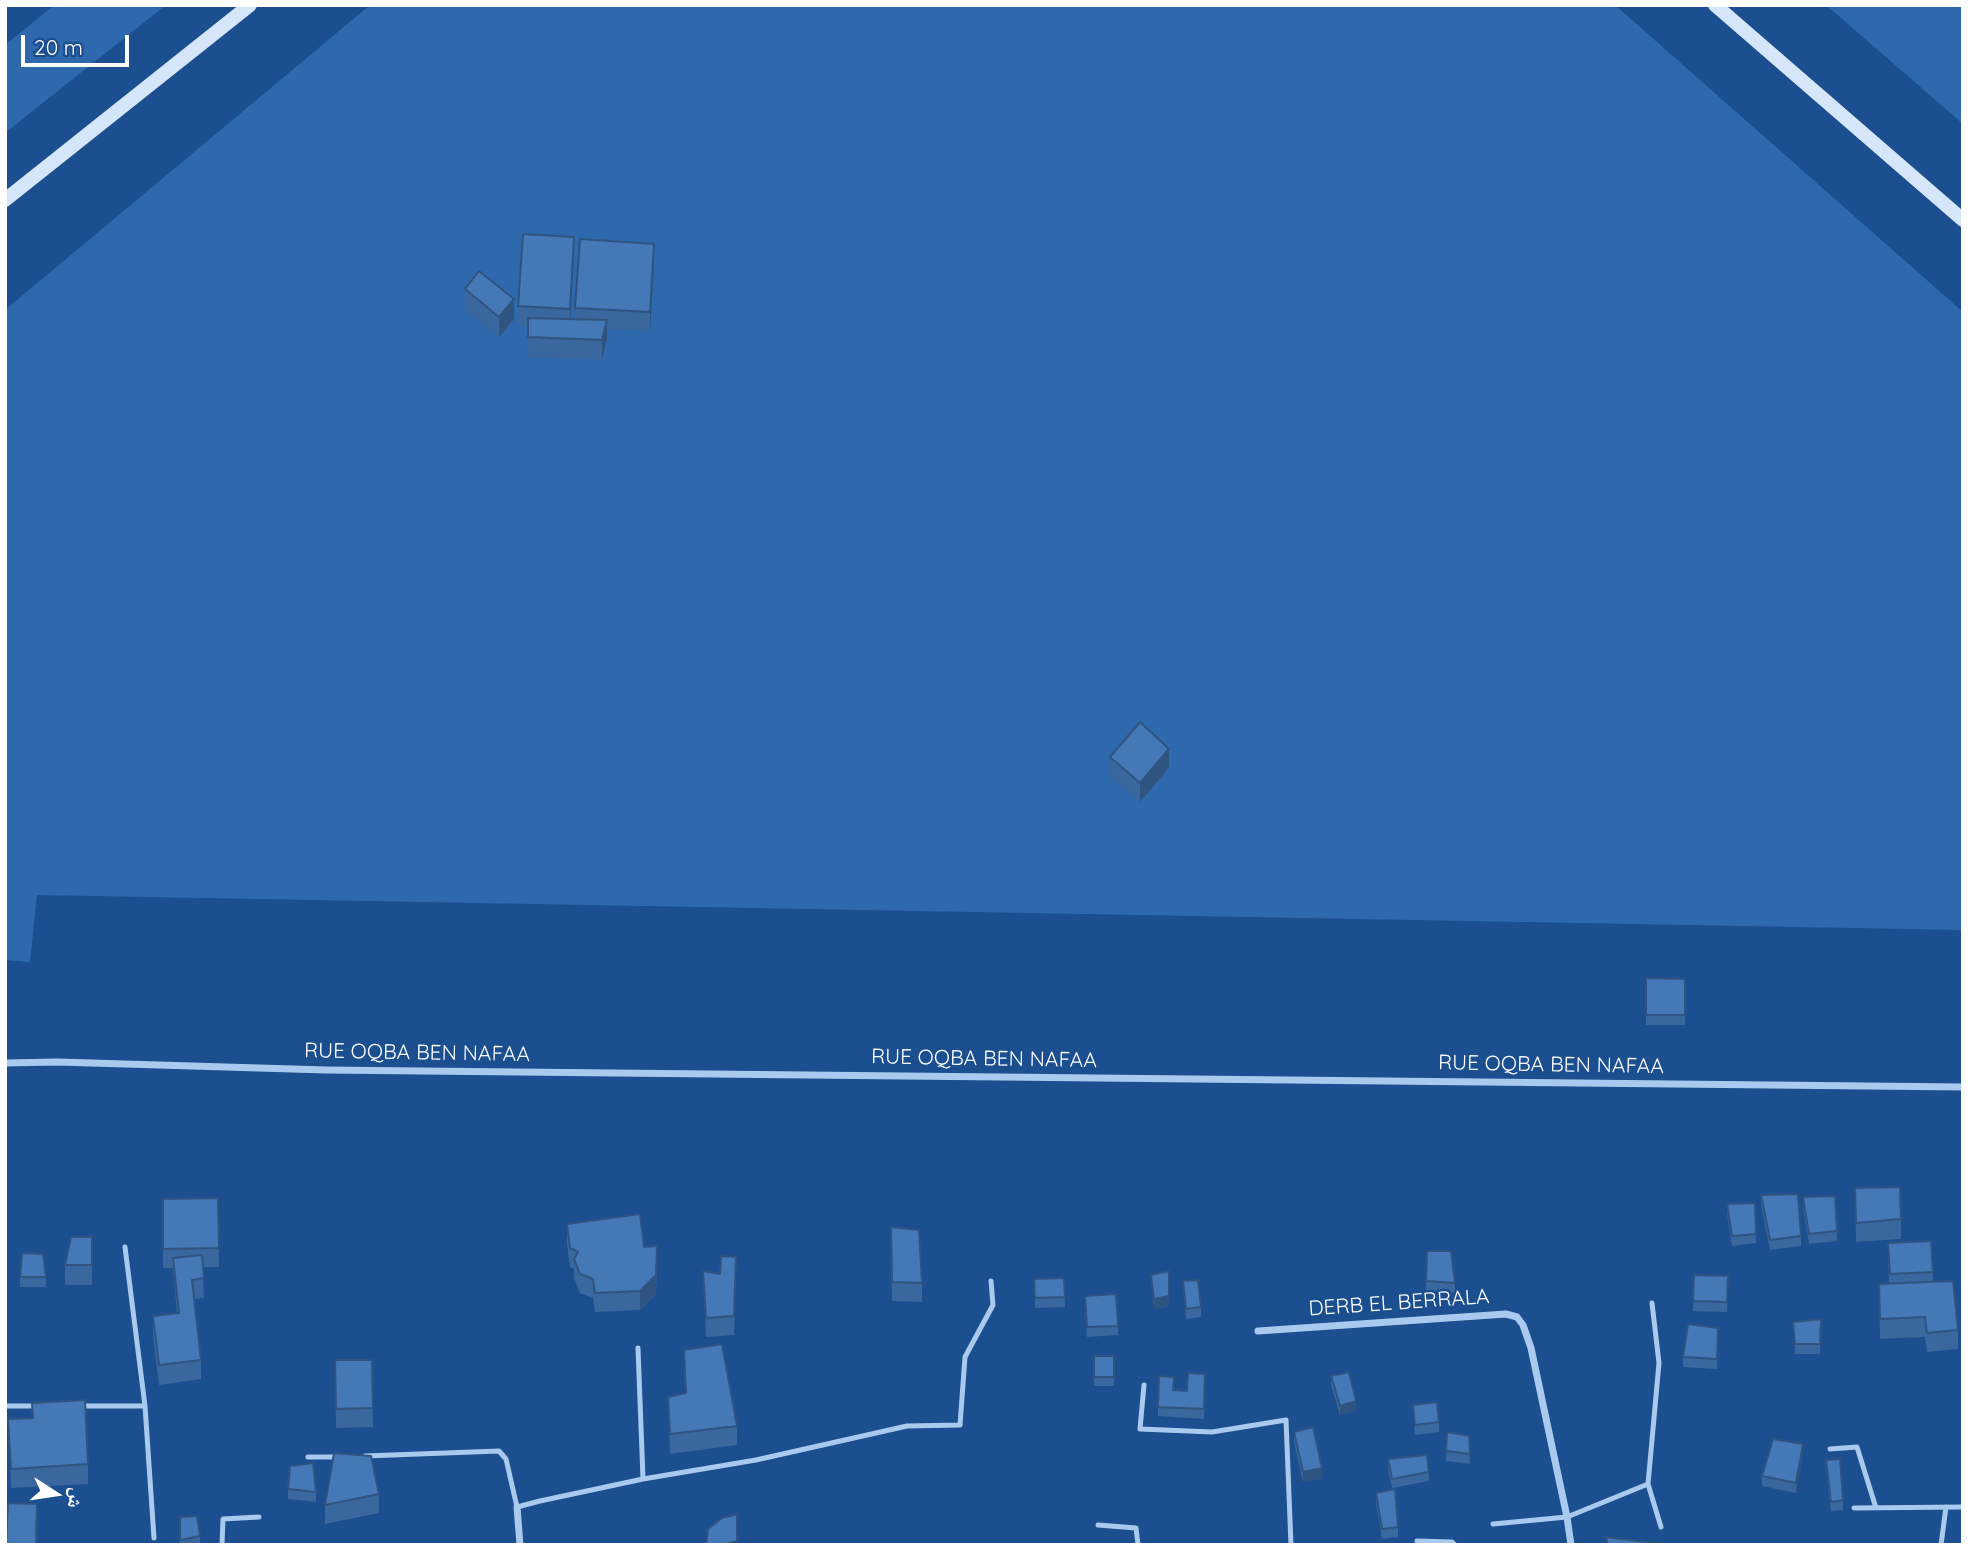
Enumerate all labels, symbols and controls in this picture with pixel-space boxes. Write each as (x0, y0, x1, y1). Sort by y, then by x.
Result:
scale bar (24, 21, 133, 65)
text: 20 m (34, 34, 83, 60)
street label: RUE OQBA BEN NAFAA (304, 1038, 530, 1068)
street label: RUE OQBA BEN NAFAA (871, 1044, 1097, 1074)
street label: RUE OQBA BEN NAFAA (1438, 1050, 1664, 1080)
street label: DERB EL BERRALA (1308, 1284, 1490, 1322)
north arrow (21, 1459, 91, 1529)
text: ش (63, 1486, 90, 1511)

